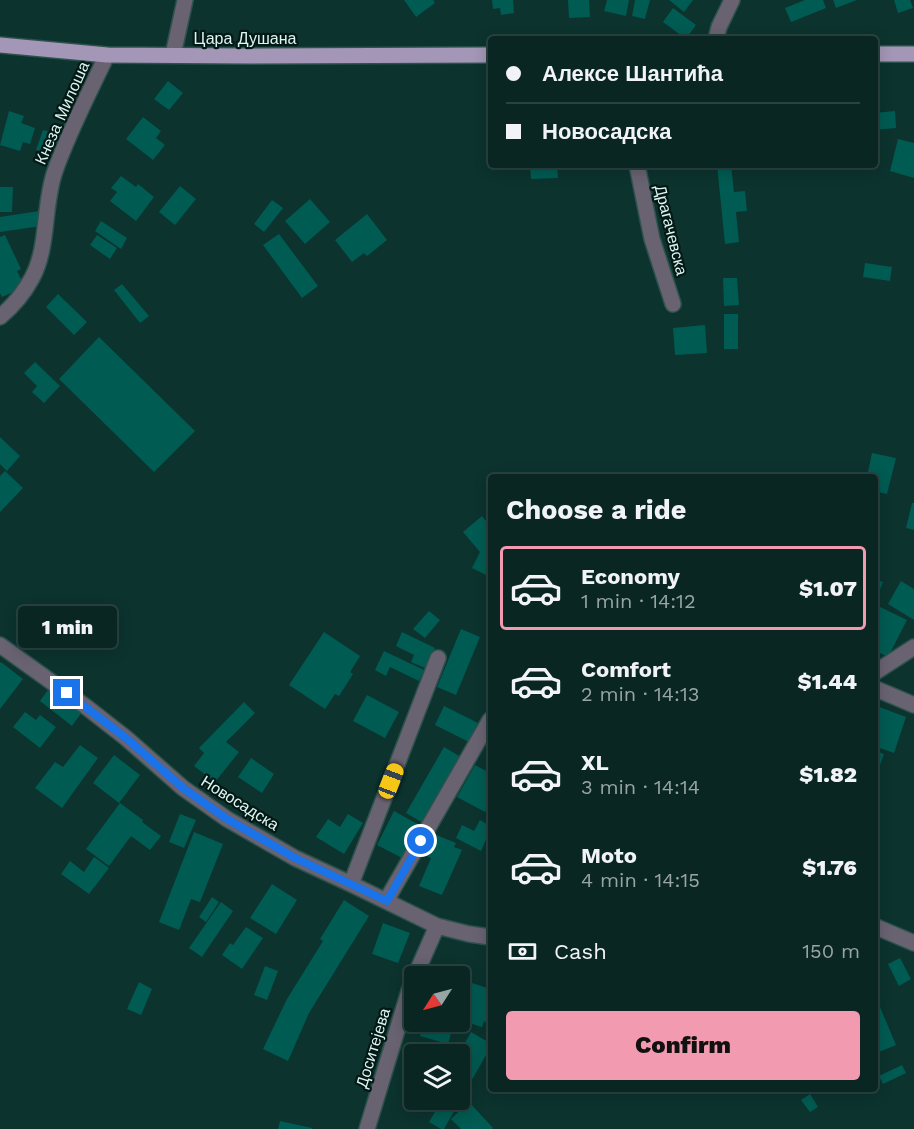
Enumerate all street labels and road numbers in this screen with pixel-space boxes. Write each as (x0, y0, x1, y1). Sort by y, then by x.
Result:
street label: Цара Душана (194, 29, 297, 48)
street label: Кнеза Милоша (31, 58, 93, 167)
street label: Драгачевска (651, 183, 691, 277)
street label: Новосадска (198, 772, 283, 834)
street label: Доситејева (352, 1006, 394, 1090)

